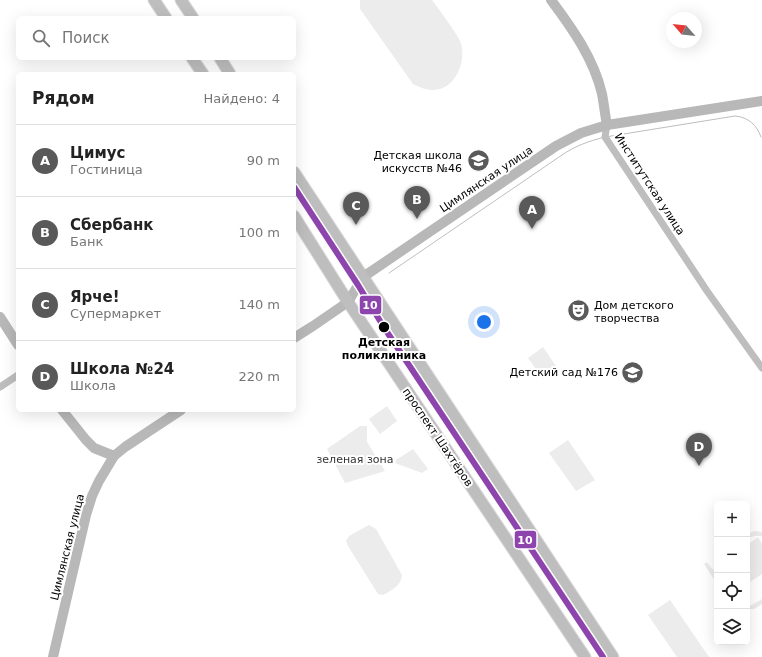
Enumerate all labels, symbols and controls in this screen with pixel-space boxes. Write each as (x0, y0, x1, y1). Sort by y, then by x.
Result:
north arrow (666, 12, 702, 48)
search box (16, 16, 296, 60)
icon: search (30, 27, 52, 49)
text: Поиск (62, 29, 110, 47)
text: Рядом (32, 88, 95, 108)
text: Найдено: 4 (204, 91, 280, 106)
street label: Институтская улица (612, 131, 687, 238)
street label: Цимлянская улица (437, 143, 535, 215)
text: Цимус (70, 144, 125, 162)
school or university icon: Детская школа искусств №46 (465, 148, 491, 174)
place label: Детская школа искусств №46 (373, 149, 462, 175)
text: A (40, 153, 50, 168)
text: 90 m (247, 153, 280, 168)
text: Гостиница (70, 162, 143, 177)
pin: B (404, 186, 430, 219)
pin: C (343, 192, 369, 225)
pin: A (519, 196, 545, 229)
text: Сбербанк (70, 216, 154, 234)
text: B (40, 225, 50, 240)
text: 100 m (238, 225, 280, 240)
text: Банк (70, 234, 103, 249)
text: Ярче! (70, 288, 120, 306)
line badge: 10 (359, 295, 382, 315)
text: C (40, 297, 50, 312)
text: 140 m (238, 297, 280, 312)
theatre icon: Дом детского творчества (565, 298, 591, 324)
text: 10 (362, 299, 378, 312)
place label: Дом детского творчества (594, 299, 674, 325)
text: Супермаркет (70, 306, 161, 321)
your location (474, 312, 494, 332)
marker: Детская поликлиника (377, 320, 391, 334)
place label: Детская поликлиника (342, 336, 426, 362)
school or university icon: Детский сад №176 (620, 359, 646, 385)
text: Школа №24 (70, 360, 174, 378)
place label: Детский сад №176 (509, 366, 618, 379)
text: D (40, 369, 50, 384)
text: 220 m (238, 369, 280, 384)
text: Школа (70, 378, 116, 393)
street label: проспект Шахтёров (400, 386, 475, 489)
pin: D (686, 433, 712, 466)
park label: зеленая зона (317, 453, 393, 466)
street label: Цимлянская улица (48, 493, 87, 602)
map controls (714, 501, 750, 645)
button: + (714, 501, 750, 537)
line badge: 10 (514, 530, 537, 549)
text: 10 (517, 534, 533, 547)
button: − (714, 537, 750, 573)
button: locate (714, 573, 750, 609)
button: layers (714, 609, 750, 645)

